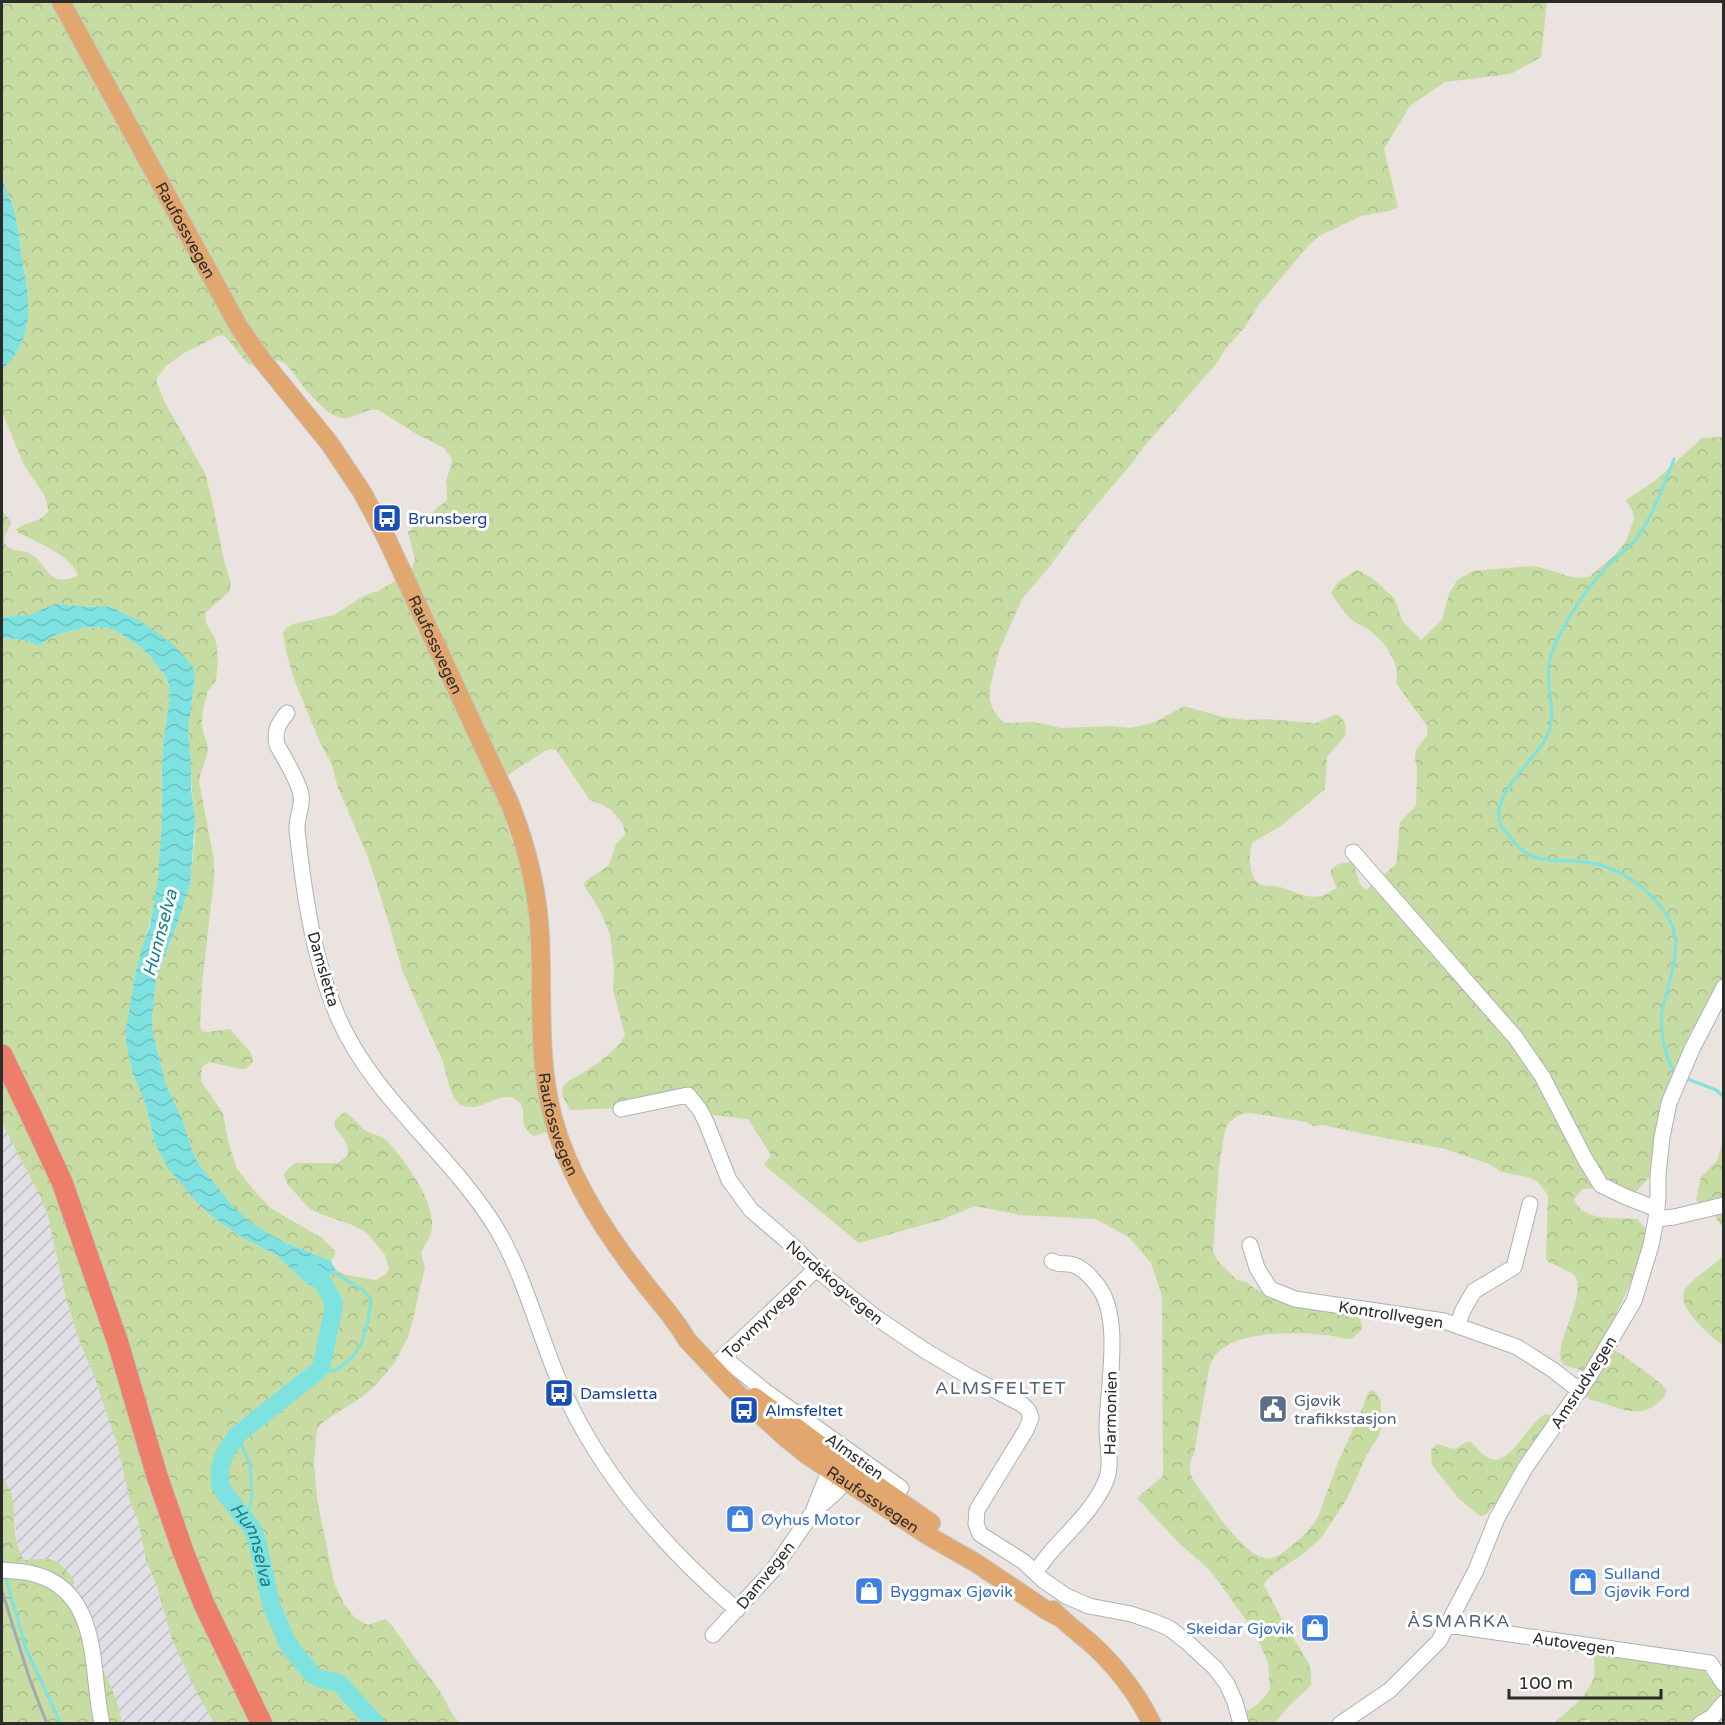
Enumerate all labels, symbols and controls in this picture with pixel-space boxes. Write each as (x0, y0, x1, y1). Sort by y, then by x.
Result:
street label: Raufossvegen (151, 179, 220, 282)
bus stop icon: Brunsberg (371, 502, 403, 534)
place label: Brunsberg (408, 509, 487, 529)
street label: Raufossvegen (403, 592, 467, 698)
water label: Hunnselva (138, 886, 182, 979)
street label: Damsletta (303, 929, 343, 1009)
street label: Raufossvegen (534, 1071, 582, 1179)
street label: Nordskogvegen (782, 1236, 887, 1329)
street label: Torvmyrvegen (719, 1274, 811, 1364)
street label: Kontrollvegen (1337, 1297, 1445, 1333)
street label: Amsrudvegen (1546, 1332, 1621, 1433)
street label: Harmonien (1100, 1371, 1122, 1455)
bus stop icon: Damsletta (543, 1377, 575, 1409)
district label: ALMSFELTET (935, 1377, 1067, 1399)
place label: Damsletta (580, 1384, 657, 1404)
place label: Gjøvik trafikkstasjon (1294, 1391, 1397, 1429)
public building icon: Gjøvik trafikkstasjon (1257, 1393, 1289, 1425)
bus stop icon: Almsfeltet (728, 1394, 760, 1426)
place label: Almsfeltet (765, 1401, 843, 1421)
street label: Almstien (821, 1429, 887, 1485)
street label: Raufossvegen (823, 1462, 923, 1538)
water label: Hunnselva (225, 1498, 278, 1589)
shop icon: Øyhus Motor (724, 1503, 756, 1535)
place label: Øyhus Motor (761, 1510, 861, 1530)
street label: Damvegen (732, 1538, 799, 1614)
place label: Sulland Gjøvik Ford (1604, 1564, 1690, 1602)
shop icon: Sulland Gjøvik Ford (1567, 1566, 1599, 1598)
shop icon: Byggmax Gjøvik (853, 1575, 885, 1607)
place label: Byggmax Gjøvik (890, 1582, 1013, 1602)
district label: ÅSMARKA (1407, 1610, 1511, 1632)
shop icon: Skeidar Gjøvik (1299, 1612, 1331, 1644)
place label: Skeidar Gjøvik (1186, 1619, 1294, 1639)
street label: Autovegen (1531, 1628, 1617, 1660)
scale bar (1509, 1662, 1660, 1700)
text: 100 m (1518, 1672, 1573, 1694)

